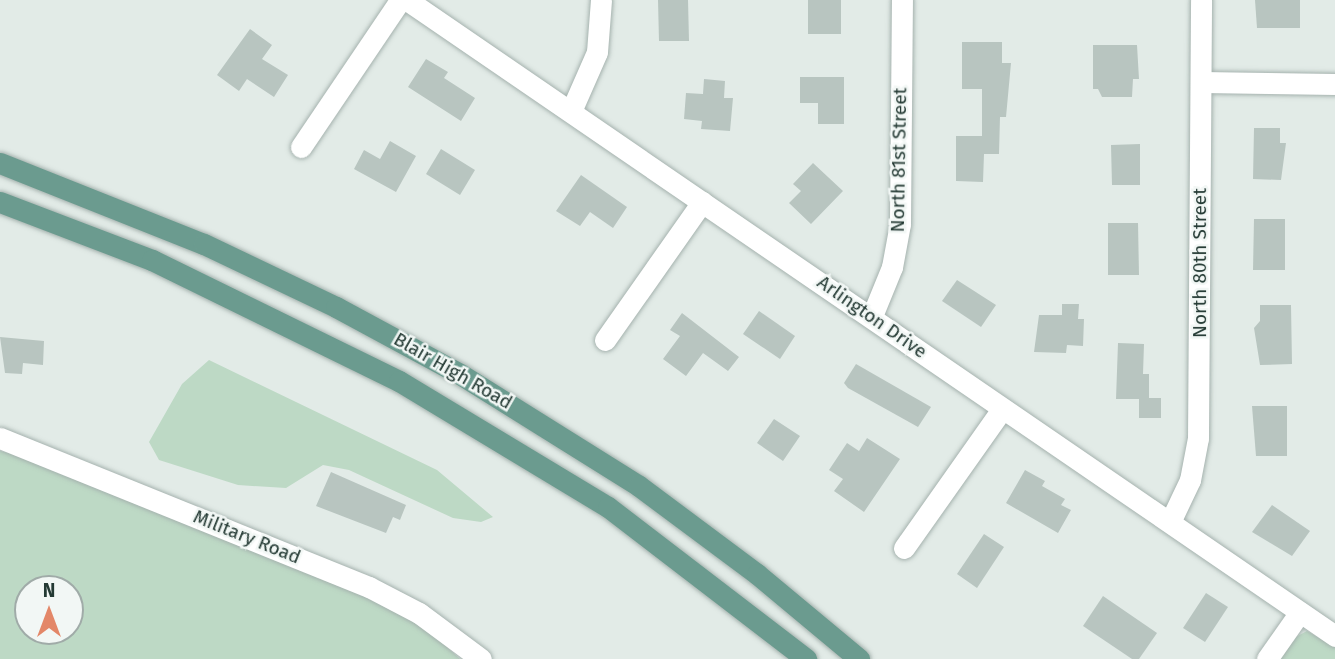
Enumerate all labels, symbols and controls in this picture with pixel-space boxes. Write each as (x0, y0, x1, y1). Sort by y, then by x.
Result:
street label: North 81st Street (886, 87, 912, 233)
street label: North 80th Street (1189, 188, 1211, 338)
street label: Arlington Drive (813, 271, 931, 363)
street label: Blair High Road (390, 328, 516, 414)
street label: Military Road (190, 505, 304, 569)
north arrow (14, 575, 84, 645)
text: N (43, 579, 55, 602)

